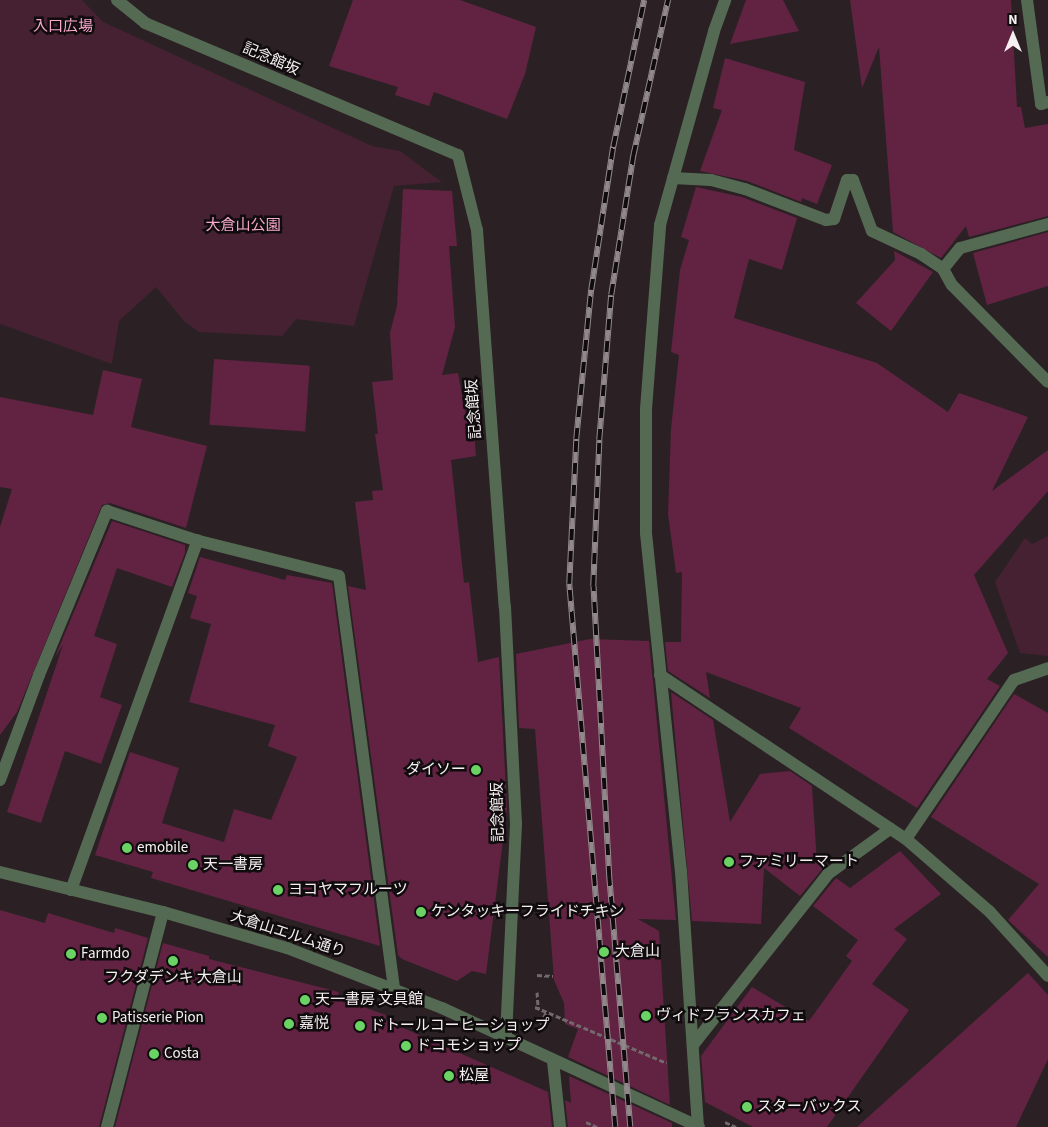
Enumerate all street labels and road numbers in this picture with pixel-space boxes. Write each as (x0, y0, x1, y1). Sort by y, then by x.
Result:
street label: 記念館坂 (240, 39, 302, 79)
street label: 記念館坂 (463, 378, 485, 440)
street label: 記念館坂 (488, 782, 508, 842)
street label: 大倉山エルム通り (228, 907, 348, 961)

